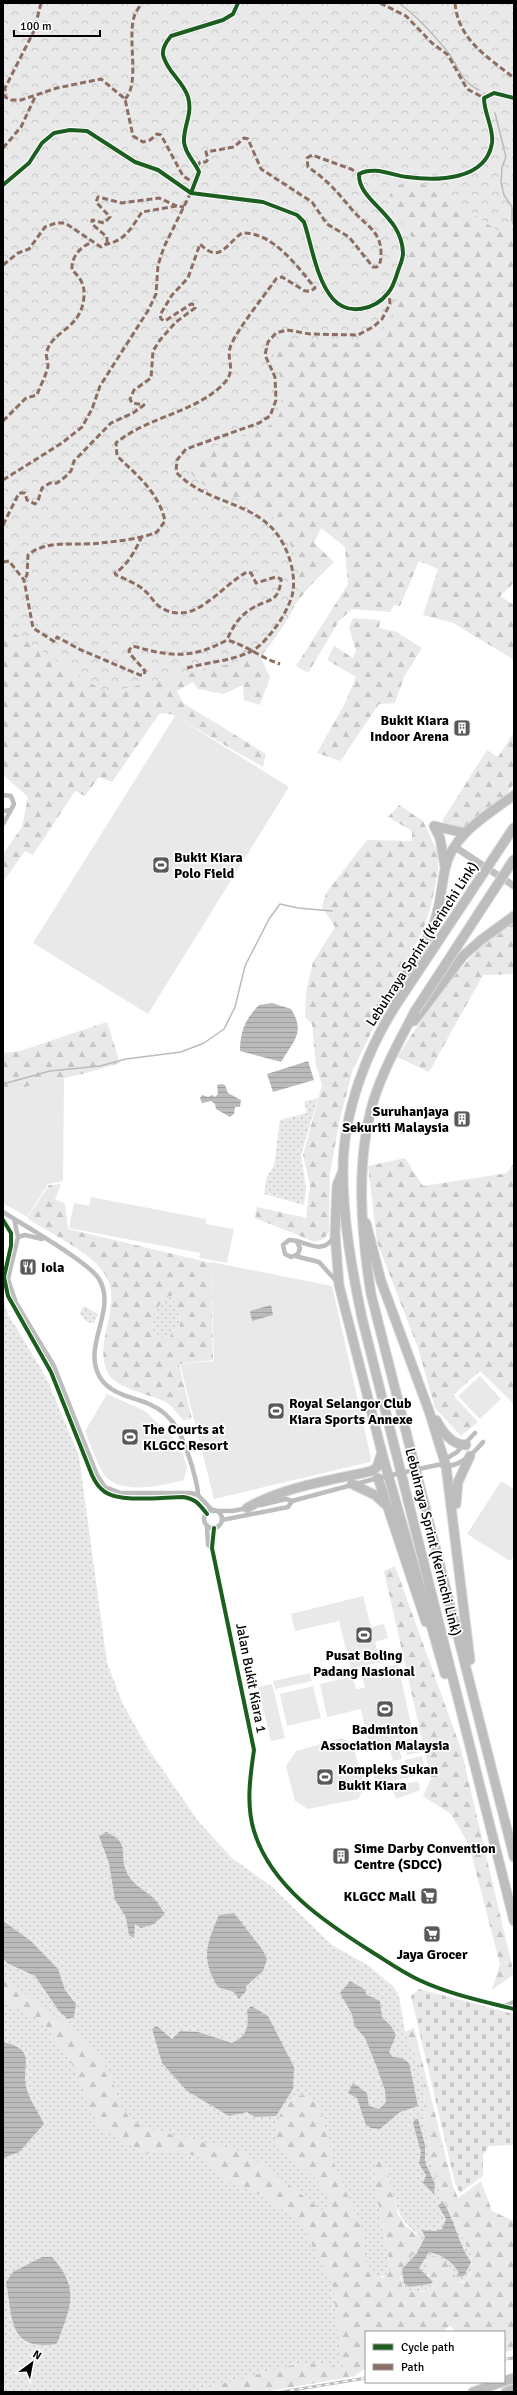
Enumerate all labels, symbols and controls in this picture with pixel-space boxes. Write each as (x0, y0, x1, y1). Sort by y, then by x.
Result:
scale bar (14, 12, 100, 38)
text: 100 m (20, 19, 52, 34)
place label: Bukit Kiara Indoor Arena (370, 712, 449, 745)
building icon: Bukit Kiara Indoor Arena (452, 718, 472, 738)
place label: Bukit Kiara Polo Field (174, 849, 243, 882)
sports icon: Bukit Kiara Polo Field (151, 855, 171, 875)
street label: Lebuhraya Sprint (Kerinchi Link) (362, 858, 482, 1030)
place label: Suruhanjaya Sekuriti Malaysia (342, 1103, 449, 1136)
building icon: Suruhanjaya Sekuriti Malaysia (452, 1109, 472, 1129)
restaurant icon: Iola (18, 1257, 38, 1277)
place label: Iola (41, 1259, 64, 1276)
place label: Royal Selangor Club Kiara Sports Annexe (289, 1395, 413, 1428)
sports icon: Royal Selangor Club Kiara Sports Annexe (266, 1401, 286, 1421)
place label: The Courts at KLGCC Resort (143, 1421, 229, 1454)
sports icon: The Courts at KLGCC Resort (120, 1427, 140, 1447)
street label: Lebuhraya Sprint (Kerinchi Link) (401, 1446, 465, 1638)
street label: Jalan Bukit Kiara 1 (232, 1622, 270, 1734)
sports icon: Pusat Boling Padang Nasional (354, 1625, 374, 1645)
place label: Pusat Boling Padang Nasional (313, 1647, 416, 1680)
sports icon: Badminton Association Malaysia (375, 1699, 395, 1719)
place label: Badminton Association Malaysia (320, 1721, 450, 1754)
place label: Kompleks Sukan Bukit Kiara (338, 1761, 438, 1794)
sports icon: Kompleks Sukan Bukit Kiara (315, 1767, 335, 1787)
place label: Sime Darby Convention Centre (SDCC) (354, 1840, 496, 1873)
building icon: Sime Darby Convention Centre (SDCC) (331, 1846, 351, 1866)
supermarket icon: KLGCC Mall (419, 1886, 439, 1906)
place label: KLGCC Mall (343, 1888, 417, 1905)
supermarket icon: Jaya Grocer (422, 1924, 442, 1944)
place label: Jaya Grocer (396, 1946, 468, 1963)
legend (365, 2331, 505, 2383)
text: Cycle path (401, 2340, 454, 2355)
north arrow (12, 2343, 52, 2383)
text: N (30, 2347, 44, 2362)
text: Path (401, 2360, 424, 2375)

